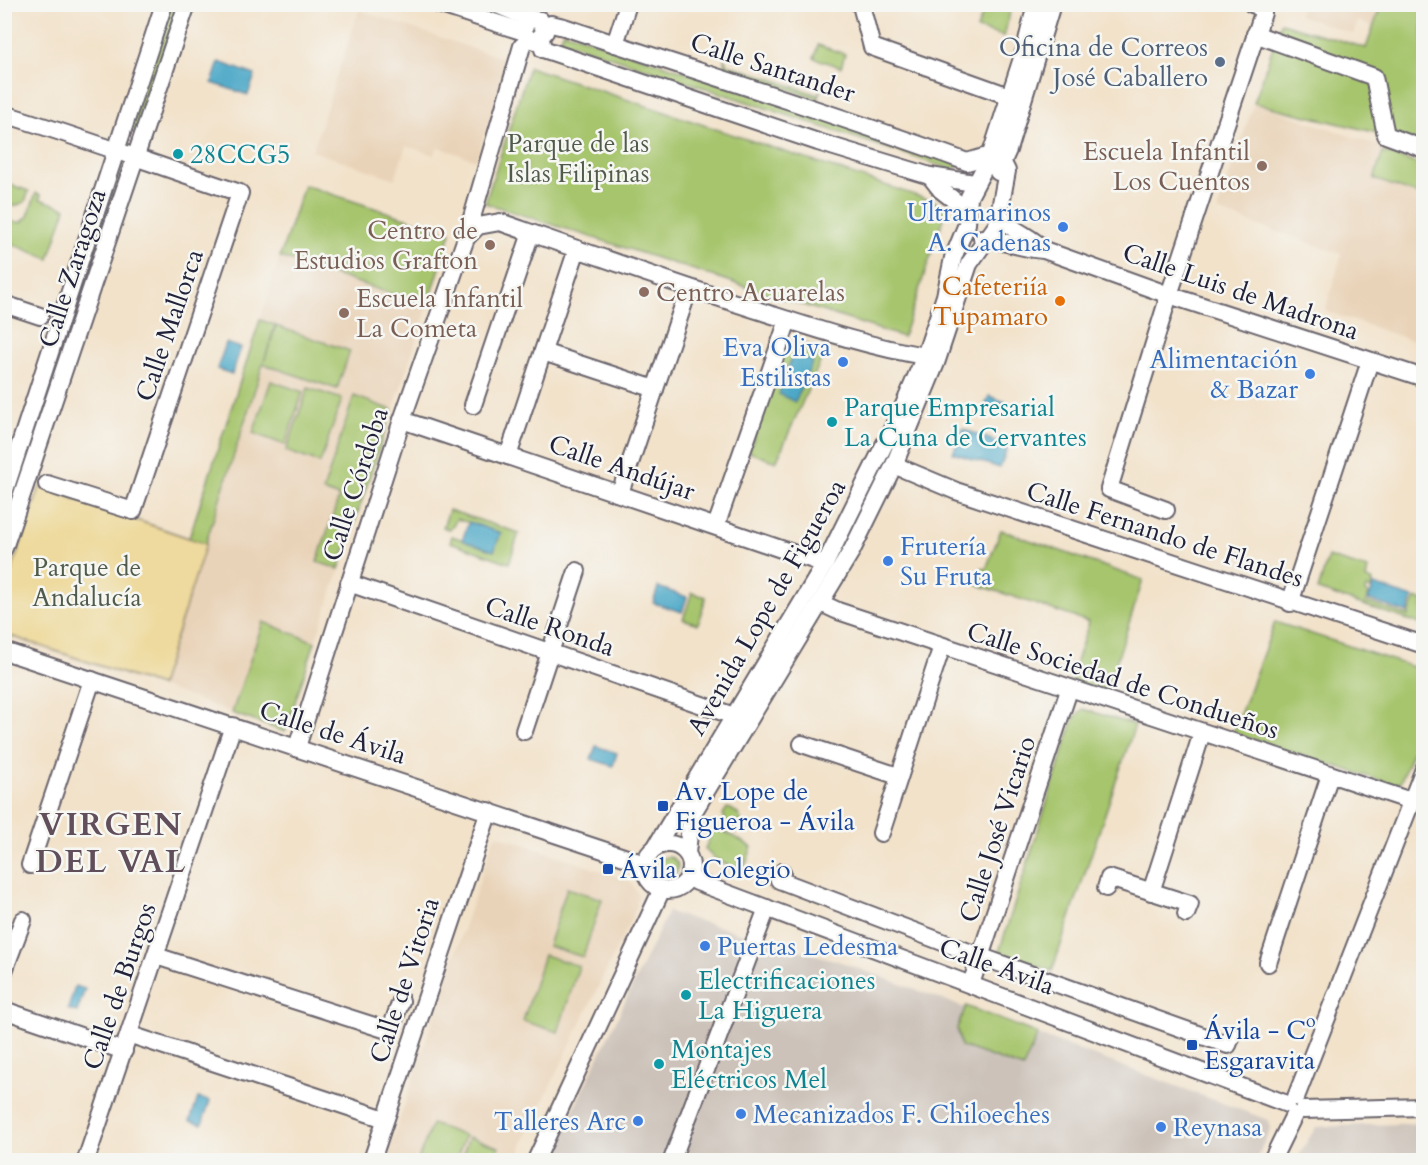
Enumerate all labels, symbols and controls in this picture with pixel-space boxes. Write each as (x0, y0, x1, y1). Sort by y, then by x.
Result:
street label: Calle Santander (686, 24, 860, 111)
place label: Oficina de Correos José Caballero (999, 30, 1208, 95)
marker: Oficina de Correos José Caballero (1213, 55, 1227, 69)
park label: Parque de las Islas Filipinas (506, 126, 650, 191)
place label: Escuela Infantil Los Cuentos (1083, 134, 1250, 199)
place label: 28CCG5 (190, 137, 290, 172)
marker: 28CCG5 (171, 147, 185, 161)
marker: Escuela Infantil Los Cuentos (1255, 159, 1269, 173)
street label: Calle Zaragoza (30, 184, 115, 352)
place label: Ultramarinos A. Cadenas (907, 195, 1051, 260)
place label: Centro de Estudios Grafton (294, 213, 478, 278)
marker: Ultramarinos A. Cadenas (1056, 220, 1070, 234)
street label: Calle Luis de Madrona (1118, 235, 1364, 348)
marker: Centro de Estudios Grafton (483, 238, 497, 252)
street label: Calle Mallorca (127, 244, 212, 406)
place label: Cafeteriía Tupamaro (933, 269, 1048, 334)
place label: Centro Acuarelas (656, 275, 845, 310)
place label: Escuela Infantil La Cometa (356, 281, 524, 346)
marker: Centro Acuarelas (637, 285, 651, 299)
marker: Cafeteriía Tupamaro (1053, 294, 1067, 308)
marker: Escuela Infantil La Cometa (337, 306, 351, 320)
place label: Eva Oliva Estilistas (723, 330, 831, 395)
place label: Alimentación & Bazar (1150, 342, 1299, 407)
marker: Eva Oliva Estilistas (836, 355, 850, 369)
marker: Alimentación & Bazar (1303, 367, 1317, 381)
place label: Parque Empresarial La Cuna de Cervantes (844, 390, 1087, 455)
street label: Calle Córdoba (314, 403, 397, 565)
marker: Parque Empresarial La Cuna de Cervantes (825, 415, 839, 429)
street label: Calle Andújar (544, 426, 700, 509)
street label: Avenida Lope de Figueroa (679, 473, 854, 742)
street label: Calle Fernando de Flandes (1022, 473, 1308, 596)
place label: Frutería Su Fruta (900, 529, 992, 594)
park label: Parque de Andalucía (32, 550, 142, 615)
marker: Frutería Su Fruta (881, 554, 895, 568)
street label: Calle Ronda (480, 588, 619, 665)
street label: Calle Sociedad de Condueños (962, 613, 1283, 747)
street label: Calle de Ávila (255, 692, 411, 773)
street label: Calle José Vicario (951, 732, 1044, 927)
place label: Av. Lope de Figueroa - Ávila (675, 774, 855, 839)
marker: Av. Lope de Figueroa - Ávila (656, 799, 670, 813)
district label: VIRGEN DEL VAL (35, 803, 187, 884)
place label: Ávila - Colegio (620, 852, 791, 887)
marker: Ávila - Colegio (601, 862, 615, 876)
street label: Calle de Vitoria (361, 893, 448, 1068)
street label: Calle de Burgos (75, 898, 164, 1074)
place label: Puertas Ledesma (717, 929, 898, 964)
street label: Calle Ávila (934, 930, 1059, 1003)
marker: Puertas Ledesma (698, 939, 712, 953)
place label: Electrificaciones La Higuera (698, 963, 876, 1028)
marker: Electrificaciones La Higuera (679, 988, 693, 1002)
place label: Ávila - Cº Esgaravita (1204, 1013, 1316, 1078)
place label: Montajes Eléctricos Mel (671, 1032, 827, 1097)
marker: Ávila - Cº Esgaravita (1185, 1038, 1199, 1052)
marker: Montajes Eléctricos Mel (652, 1057, 666, 1071)
place label: Mecanizados F. Chiloeches (753, 1097, 1050, 1132)
place label: Talleres Arc (494, 1104, 626, 1139)
marker: Mecanizados F. Chiloeches (734, 1107, 748, 1121)
place label: Reynasa (1173, 1110, 1263, 1145)
marker: Talleres Arc (631, 1114, 645, 1128)
marker: Reynasa (1154, 1120, 1168, 1134)

